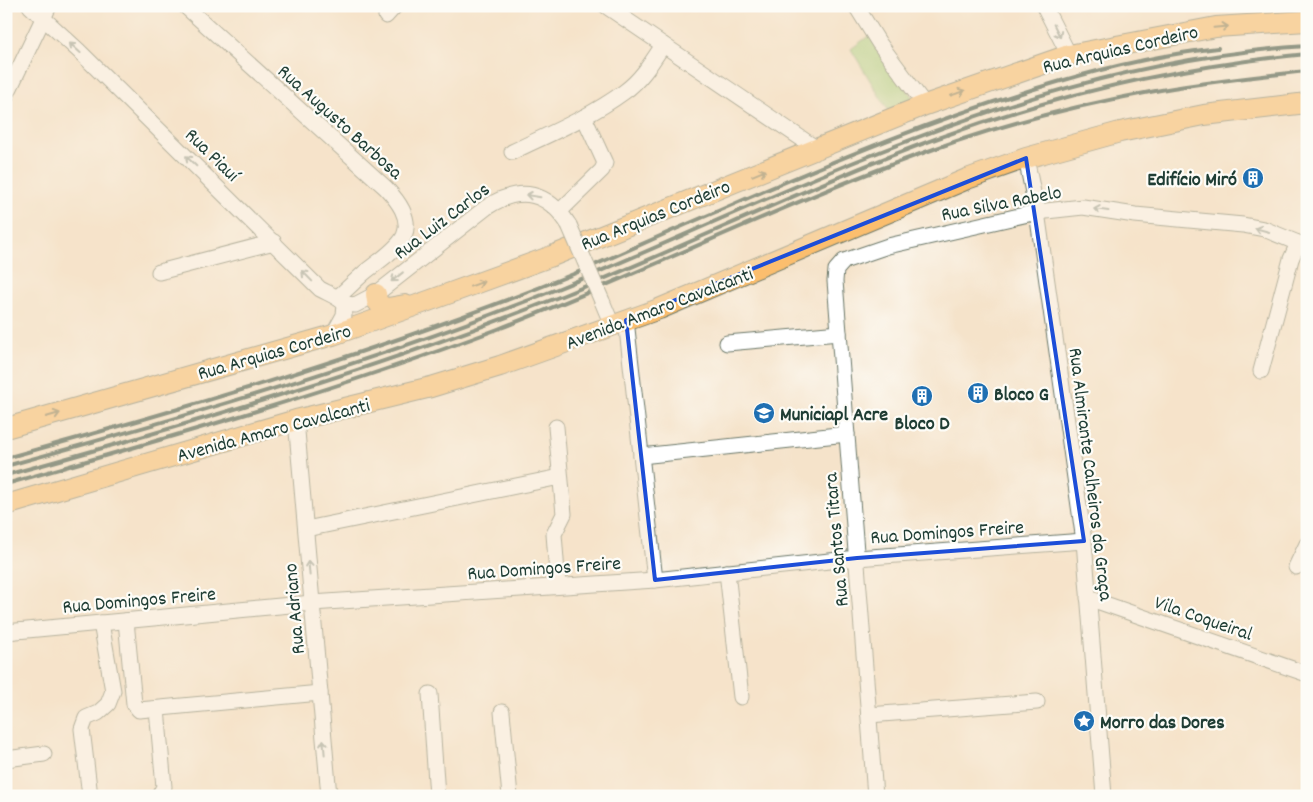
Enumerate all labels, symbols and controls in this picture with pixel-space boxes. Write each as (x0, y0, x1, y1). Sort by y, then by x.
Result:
street label: Rua Arquias Cordeiro (1040, 19, 1201, 82)
one-way arrow (1212, 22, 1228, 32)
one-way arrow (1053, 23, 1062, 38)
one-way arrow (69, 42, 82, 54)
street label: Rua Augusto Barbosa (270, 59, 408, 188)
one-way arrow (950, 88, 965, 97)
street label: Rua Piauí (177, 123, 246, 190)
one-way arrow (185, 155, 198, 167)
building icon: Edifício Miró (1241, 166, 1265, 190)
one-way arrow (751, 167, 766, 176)
place label: Edifício Miró (1147, 167, 1237, 195)
street label: Rua Arquias Cordeiro (577, 174, 735, 259)
street label: Rua Luiz Carlos (389, 177, 497, 268)
street label: Rua Silva Rabelo (939, 180, 1064, 230)
one-way arrow (525, 191, 541, 201)
one-way arrow (1093, 205, 1109, 215)
one-way arrow (1255, 224, 1271, 234)
street label: Avenida Amaro Cavalcanti (562, 261, 758, 358)
one-way arrow (301, 269, 313, 282)
one-way arrow (391, 272, 404, 283)
one-way arrow (469, 279, 485, 288)
street label: Rua Arquias Cordeiro (195, 319, 355, 389)
street label: Rua Almirante Calheiros da Graça (1060, 346, 1119, 603)
building icon: Bloco G (966, 381, 990, 405)
place label: Bloco G (994, 382, 1049, 410)
building icon: Bloco D (910, 384, 934, 408)
street label: Avenida Amaro Cavalcanti (174, 393, 374, 471)
school or university icon: Municiapl Acre (752, 401, 776, 425)
place label: Municiapl Acre (780, 402, 888, 430)
one-way arrow (45, 409, 61, 419)
place label: Bloco D (895, 411, 950, 439)
street label: Rua Santos Titara (818, 471, 858, 608)
street label: Rua Domingos Freire (869, 515, 1025, 553)
street label: Rua Domingos Freire (466, 551, 622, 589)
one-way arrow (304, 560, 314, 576)
street label: Rua Adriano (278, 562, 314, 655)
street label: Rua Domingos Freire (61, 581, 217, 623)
street label: Vila Coqueiral (1150, 590, 1256, 650)
place icon: Morro das Dores (1072, 709, 1096, 733)
place label: Morro das Dores (1100, 710, 1225, 738)
one-way arrow (320, 739, 329, 755)

